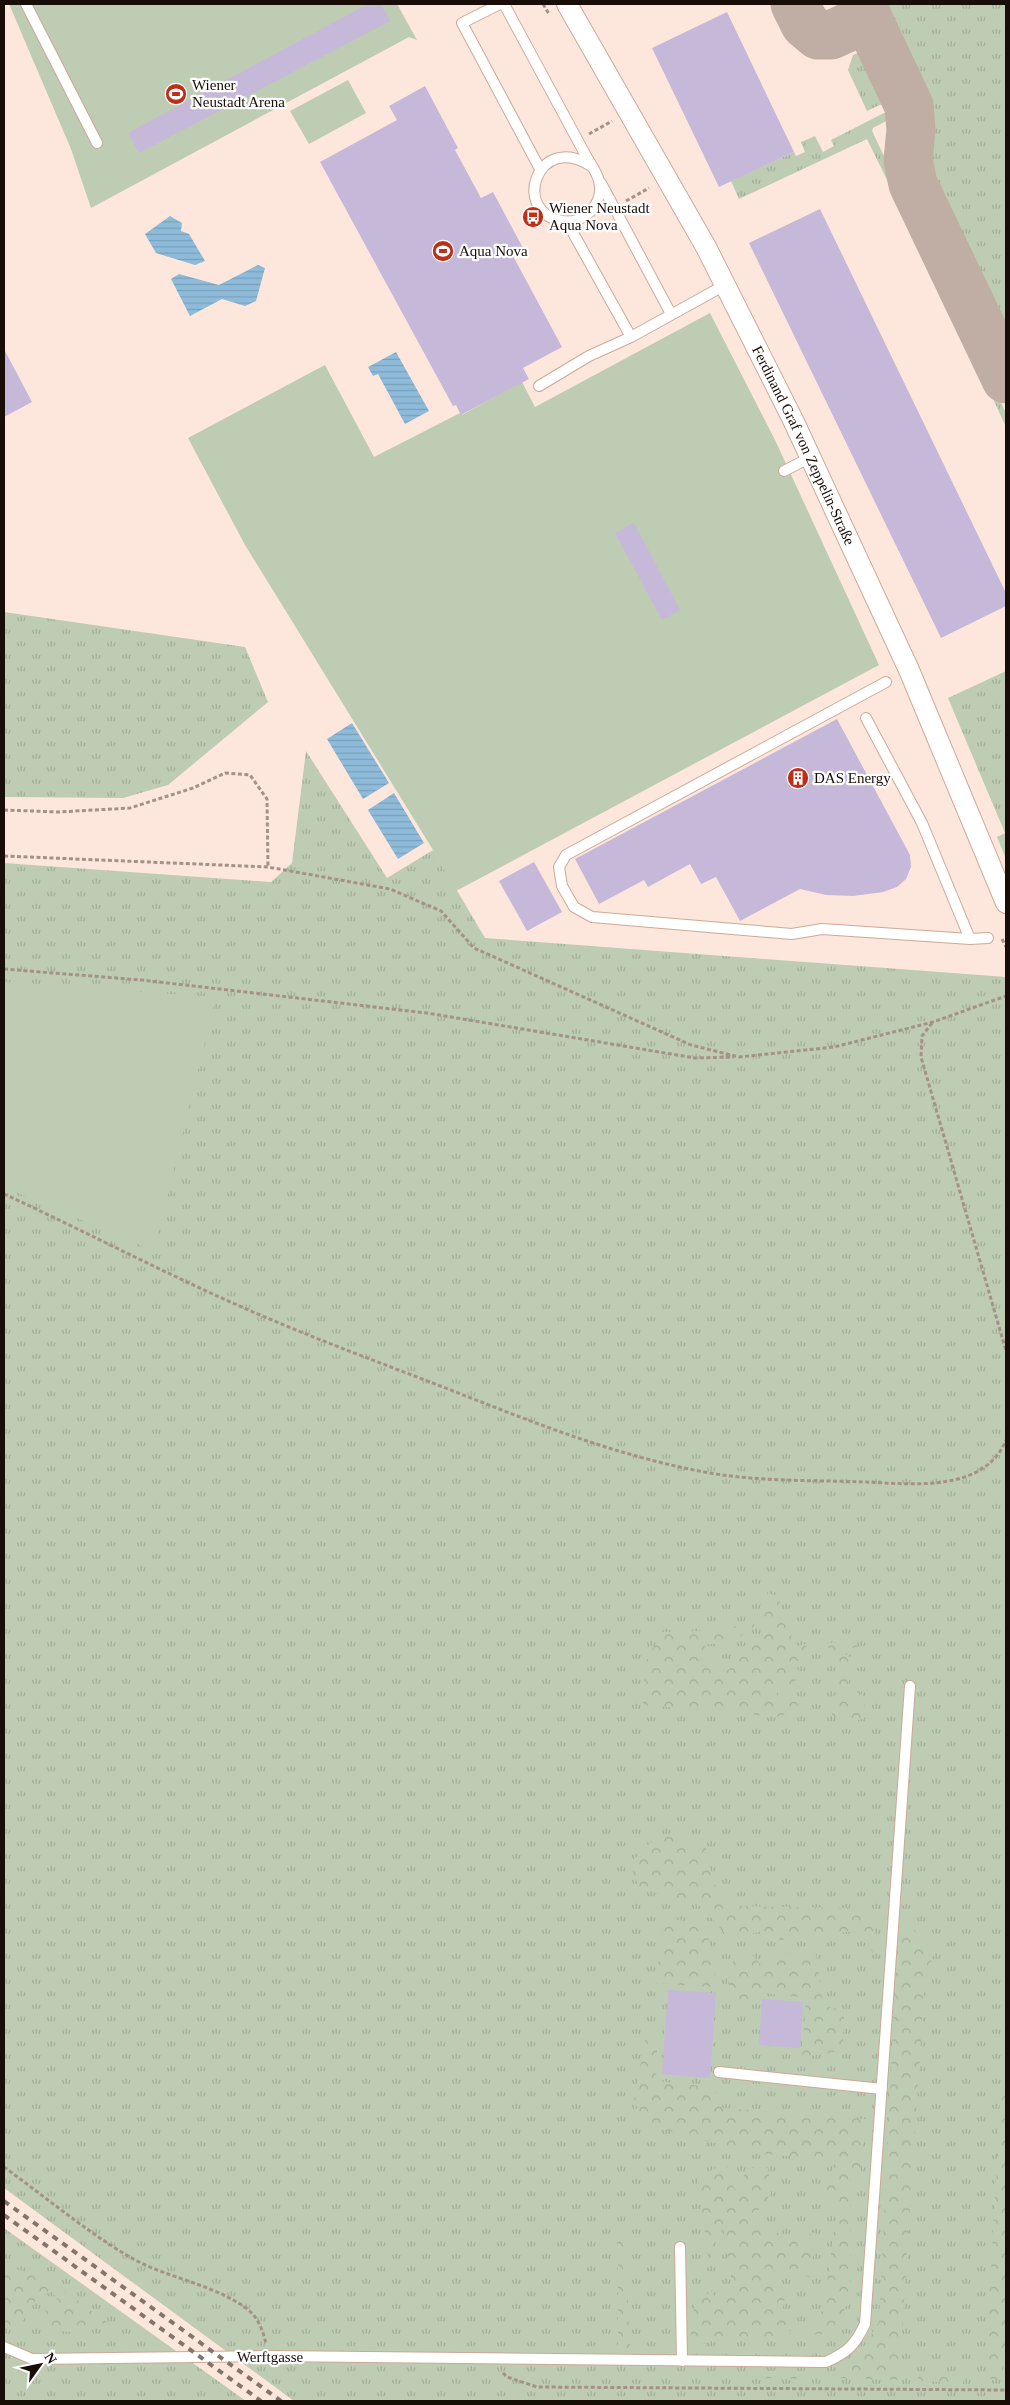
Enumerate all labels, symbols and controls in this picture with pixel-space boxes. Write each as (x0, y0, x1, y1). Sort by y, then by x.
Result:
place label: Wiener Neustadt Arena (192, 77, 285, 110)
sports icon: Wiener Neustadt Arena (164, 82, 188, 106)
place label: Wiener Neustadt Aqua Nova (549, 200, 650, 233)
bus stop icon: Wiener Neustadt Aqua Nova (521, 205, 545, 229)
sports icon: Aqua Nova (431, 239, 455, 263)
place label: Aqua Nova (459, 243, 528, 259)
street label: Ferdinand Graf von Zeppelin-Straße (749, 343, 858, 548)
building icon: DAS Energy (786, 766, 810, 790)
place label: DAS Energy (814, 770, 891, 786)
north arrow (15, 2340, 65, 2390)
street label: Werftgasse (237, 2349, 303, 2365)
text: N (41, 2350, 60, 2367)

